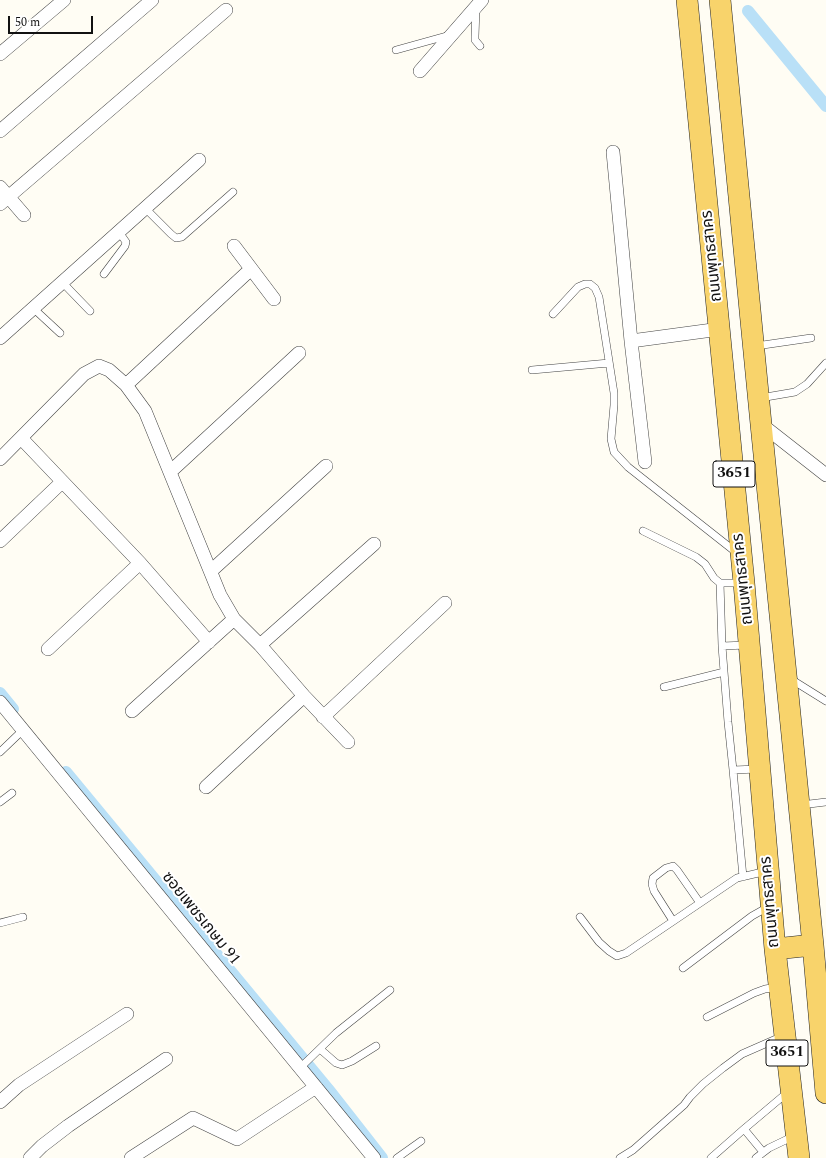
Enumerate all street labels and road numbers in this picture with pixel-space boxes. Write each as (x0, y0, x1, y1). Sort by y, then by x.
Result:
street label: ถนนพุทธสาคร (699, 209, 727, 303)
road number: 3651 (713, 461, 755, 487)
street label: ถนนพุทธสาคร (730, 532, 758, 626)
street label: ถนนพุทธสาคร (757, 855, 785, 949)
street label: ซอยเพชรเกษม 91 (157, 869, 243, 969)
road number: 3651 (766, 1040, 808, 1066)

